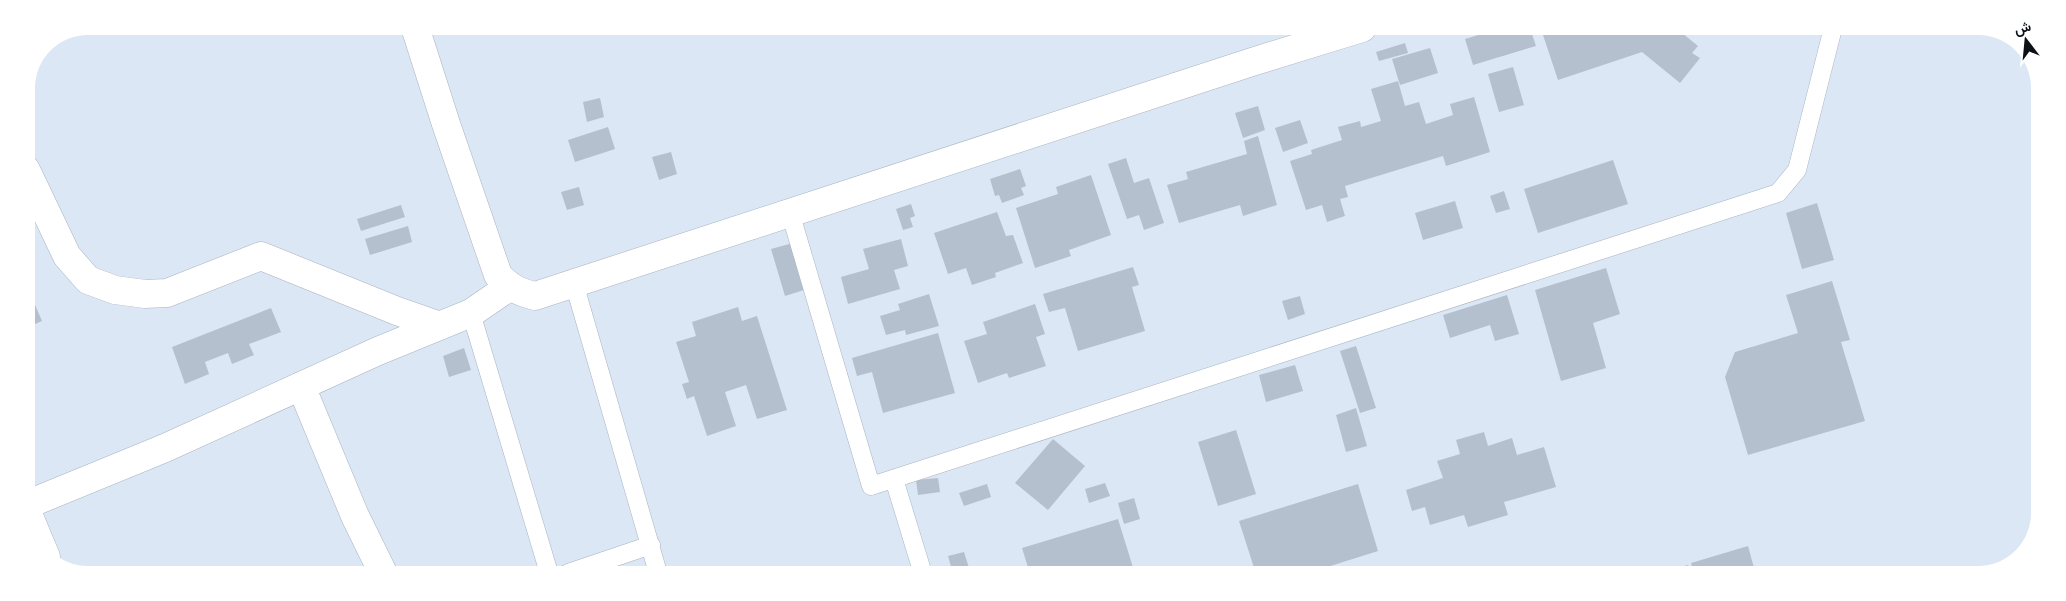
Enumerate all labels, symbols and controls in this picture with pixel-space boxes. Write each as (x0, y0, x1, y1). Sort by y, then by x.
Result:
north arrow (2001, 15, 2051, 65)
text: ش (2012, 16, 2033, 38)

